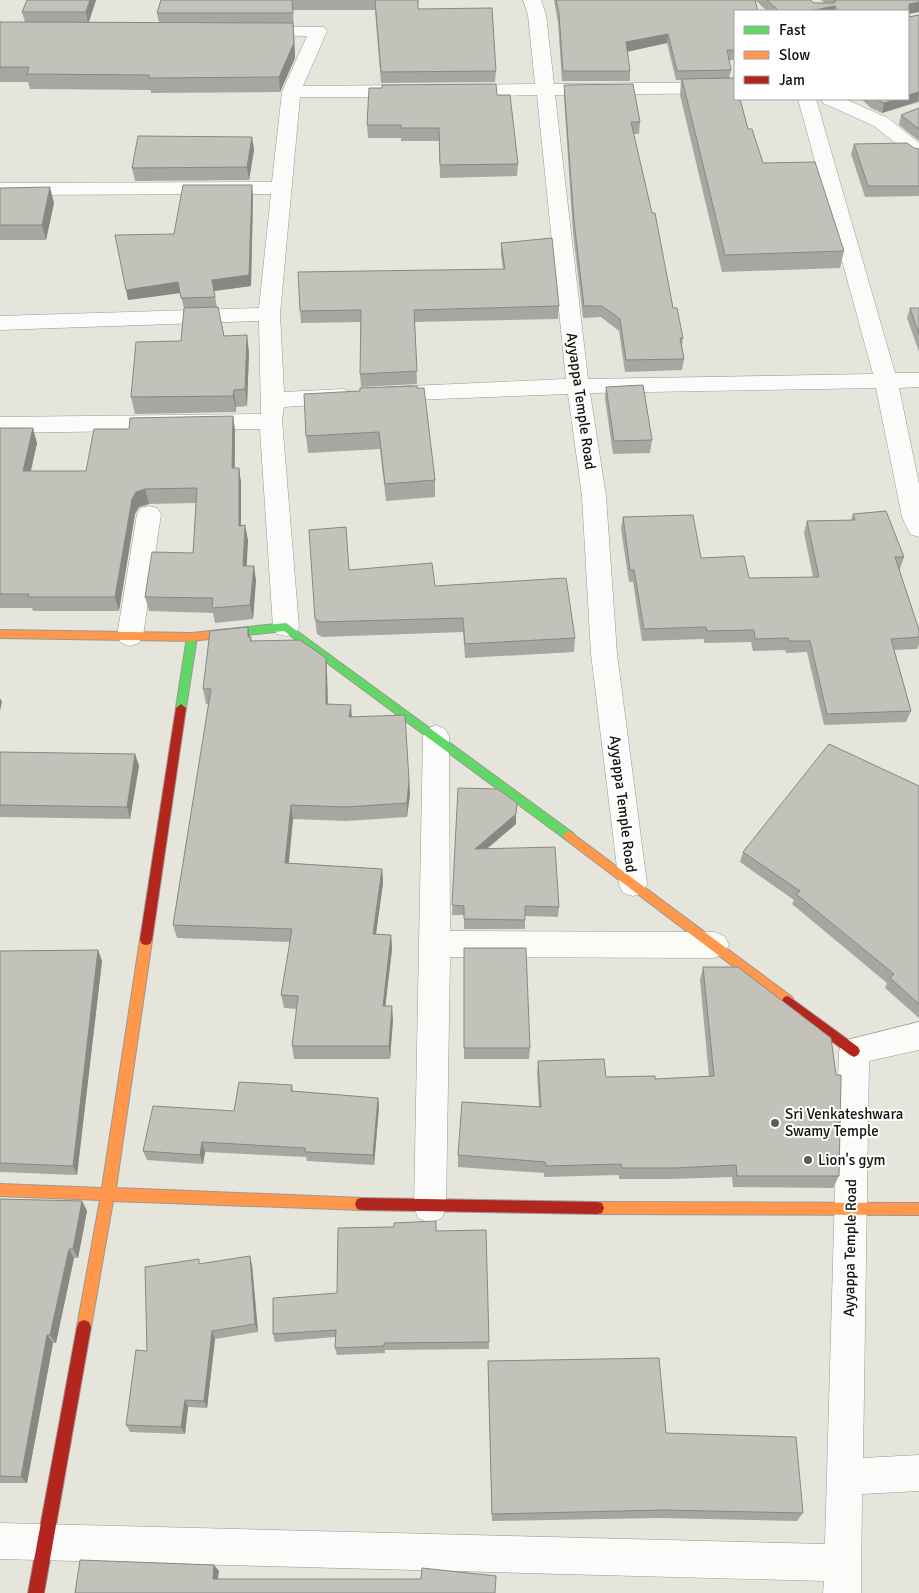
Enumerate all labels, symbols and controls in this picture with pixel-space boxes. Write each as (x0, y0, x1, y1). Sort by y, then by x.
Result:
legend (734, 10, 909, 100)
text: Fast (779, 21, 806, 39)
text: Slow (779, 46, 810, 64)
text: Jam (779, 71, 805, 89)
street label: Ayyappa Temple Road (562, 331, 600, 471)
street label: Ayyappa Temple Road (606, 734, 640, 874)
place label: Sri Venkateshwara Swamy Temple (785, 1105, 903, 1140)
marker: Sri Venkateshwara Swamy Temple (769, 1117, 781, 1129)
place label: Lion's gym (818, 1151, 885, 1169)
marker: Lion's gym (802, 1154, 814, 1166)
street label: Ayyappa Temple Road (840, 1179, 860, 1317)

